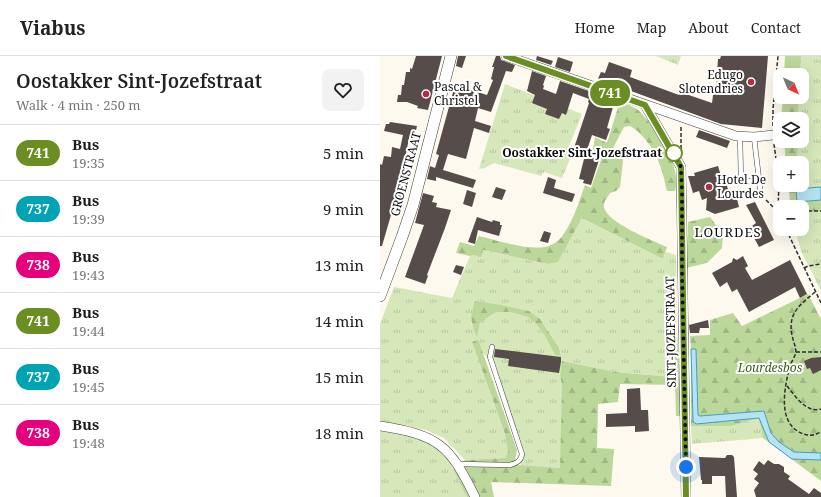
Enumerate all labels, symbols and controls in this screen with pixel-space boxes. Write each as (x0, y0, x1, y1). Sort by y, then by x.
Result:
text: Viabus (20, 15, 86, 41)
text: Home (575, 18, 615, 37)
text: Map (637, 18, 666, 37)
text: About (688, 18, 729, 37)
text: Contact (751, 18, 801, 37)
place label: Edugo Slotendries (679, 66, 743, 97)
text: Oostakker Sint-Jozefstraat (16, 68, 262, 94)
north arrow (773, 68, 809, 104)
map controls (773, 68, 809, 236)
button: heart (322, 69, 364, 111)
marker: Edugo Slotendries (746, 77, 756, 87)
place label: Pascal & Christel (434, 78, 482, 109)
line badge: 741 (587, 80, 633, 106)
text: 741 (598, 83, 622, 102)
marker: Pascal & Christel (421, 89, 431, 99)
text: Walk · 4 min · 250 m (16, 96, 141, 114)
button: layers (773, 112, 809, 148)
street label: GROENSTRAAT (386, 129, 425, 218)
text: Bus (72, 134, 99, 154)
text: 741 (26, 143, 50, 162)
text: 5 min (323, 143, 364, 163)
place label: Oostakker Sint-Jozefstraat (502, 144, 662, 161)
marker: Oostakker Sint-Jozefstraat (665, 144, 683, 162)
text: 19:35 (72, 154, 105, 172)
button: + (773, 156, 809, 192)
place label: Hotel De Lourdes (717, 171, 766, 202)
marker: Hotel De Lourdes (704, 182, 714, 192)
text: Bus (72, 190, 99, 210)
text: 737 (26, 199, 50, 218)
text: 9 min (323, 199, 364, 219)
button: − (773, 200, 809, 236)
text: 19:39 (72, 210, 105, 228)
district label: LOURDES (694, 223, 762, 241)
text: Bus (72, 246, 99, 266)
text: 738 (26, 255, 50, 274)
text: 13 min (315, 255, 364, 275)
text: 19:43 (72, 266, 105, 284)
street label: SINT-JOZEFSTRAAT (661, 276, 680, 388)
text: Bus (72, 302, 99, 322)
text: 741 (26, 311, 50, 330)
text: 14 min (315, 311, 364, 331)
text: 19:44 (72, 322, 105, 340)
text: Bus (72, 358, 99, 378)
park label: Lourdesbos (737, 359, 803, 376)
text: 737 (26, 367, 50, 386)
text: 15 min (315, 367, 364, 387)
text: 19:45 (72, 378, 105, 396)
text: Bus (72, 414, 99, 434)
text: 738 (26, 423, 50, 442)
text: 18 min (315, 423, 364, 443)
text: 19:48 (72, 434, 105, 452)
your location (676, 457, 696, 477)

